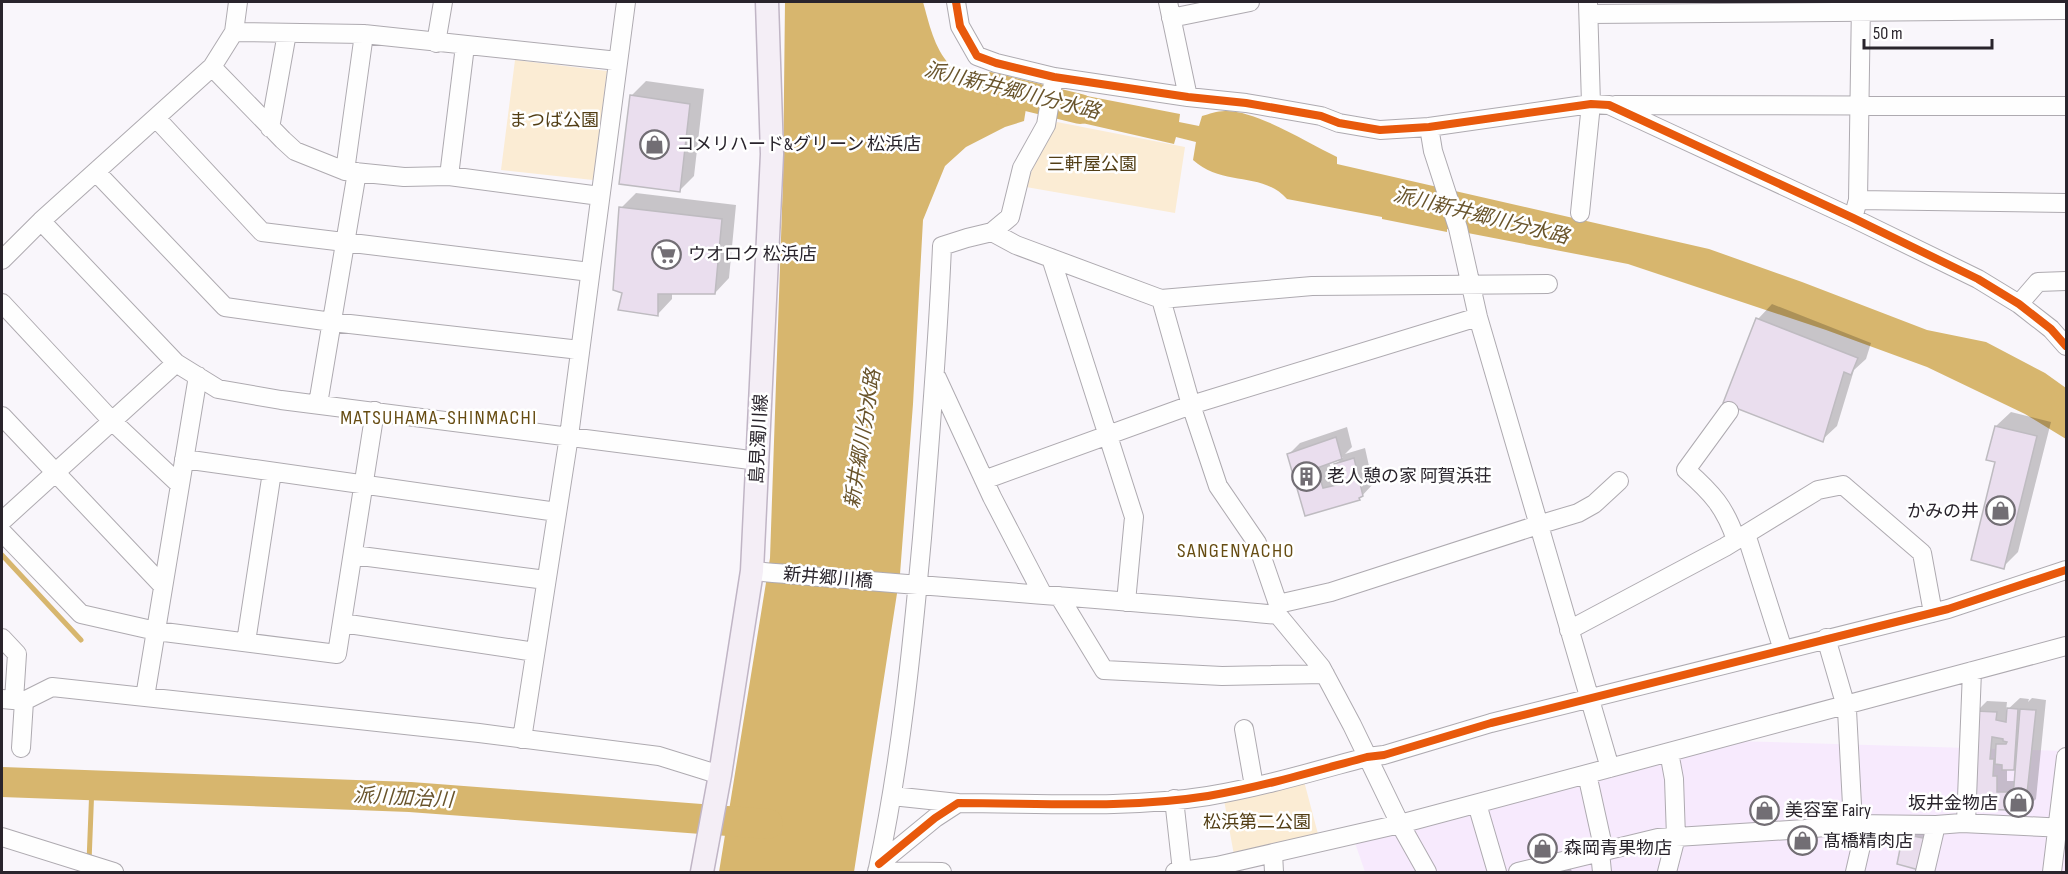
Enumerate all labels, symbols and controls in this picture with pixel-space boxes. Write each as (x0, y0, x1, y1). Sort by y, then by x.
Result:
scale bar (1864, 12, 1992, 50)
text: 50 m (1873, 23, 1903, 44)
water label: 派川新井郷川分水路 (922, 58, 1104, 125)
park label: まつば公園 (509, 110, 599, 131)
shop icon: コメリハード&グリーン 松浜店 (639, 128, 671, 160)
place label: コメリハード&グリーン 松浜店 (676, 134, 921, 155)
park label: 三軒屋公園 (1047, 154, 1137, 175)
water label: 派川新井郷川分水路 (1391, 183, 1573, 250)
supermarket icon: ウオロク 松浜店 (651, 238, 683, 270)
place label: ウオロク 松浜店 (688, 244, 817, 265)
water label: 新井郷川分水路 (840, 366, 886, 510)
street label: 島見濁川線 (746, 394, 772, 484)
district label: MATSUHAMA-SHINMACHI (340, 406, 538, 430)
building icon: 老人憩の家 阿賀浜荘 (1290, 460, 1322, 492)
place label: 老人憩の家 阿賀浜荘 (1327, 466, 1492, 487)
shop icon: かみの井 (1984, 495, 2016, 527)
place label: かみの井 (1907, 501, 1979, 522)
district label: SANGENYACHO (1177, 539, 1295, 563)
street label: 新井郷川橋 (782, 564, 874, 592)
water label: 派川加治川 (352, 783, 456, 813)
shop icon: 坂井金物店 (2003, 787, 2035, 819)
place label: 坂井金物店 (1908, 793, 1998, 814)
shop icon: 美容室 Fairy (1748, 794, 1780, 826)
place label: 美容室 Fairy (1785, 800, 1871, 821)
park label: 松浜第二公園 (1203, 812, 1311, 833)
shop icon: 髙橋精肉店 (1786, 825, 1818, 857)
place label: 髙橋精肉店 (1823, 831, 1913, 852)
shop icon: 森岡青果物店 (1527, 832, 1559, 864)
place label: 森岡青果物店 (1564, 838, 1672, 859)

